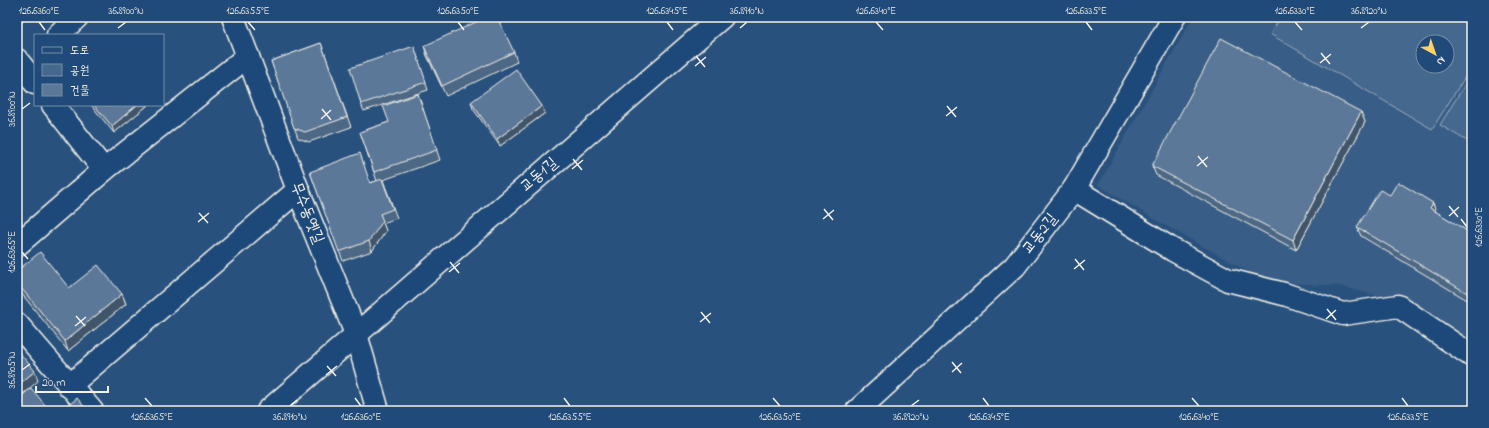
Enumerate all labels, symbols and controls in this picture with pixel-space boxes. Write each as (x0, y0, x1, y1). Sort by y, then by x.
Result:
text: 126.6360°E (19, 4, 59, 19)
text: 36.8900°N (108, 4, 144, 19)
text: 126.6355°E (226, 4, 270, 19)
text: 126.6350°E (437, 4, 479, 19)
text: 126.6345°E (646, 4, 688, 19)
text: 36.8910°N (730, 4, 764, 19)
text: 126.6340°E (856, 4, 896, 19)
text: 126.6335°E (1065, 4, 1107, 19)
text: 126.6330°E (1275, 4, 1315, 19)
text: 36.8920°N (1351, 4, 1387, 19)
legend (34, 34, 164, 106)
north arrow (1415, 34, 1455, 74)
text: 도로 (70, 42, 89, 60)
text: N (1433, 52, 1449, 69)
text: 공원 (70, 62, 89, 80)
text: 건물 (70, 82, 90, 100)
text: 36.8900°N (5, 91, 20, 127)
street label: 교동1길 (515, 152, 563, 198)
street label: 무수동옛길 (284, 179, 330, 247)
text: 126.6330°E (1472, 207, 1487, 247)
street label: 교동2길 (1016, 208, 1064, 260)
text: 126.6365°E (5, 231, 20, 273)
text: 36.8905°N (5, 351, 20, 388)
scale bar (36, 368, 108, 394)
text: 20 m (42, 374, 65, 392)
text: 126.6365°E (131, 410, 173, 425)
text: 36.8910°N (273, 410, 307, 425)
text: 126.6360°E (341, 410, 381, 425)
text: 126.6355°E (548, 410, 592, 425)
text: 126.6350°E (759, 410, 801, 425)
text: 36.8920°N (893, 410, 929, 425)
text: 126.6345°E (968, 410, 1010, 425)
text: 126.6340°E (1179, 410, 1219, 425)
text: 126.6335°E (1387, 410, 1429, 425)

